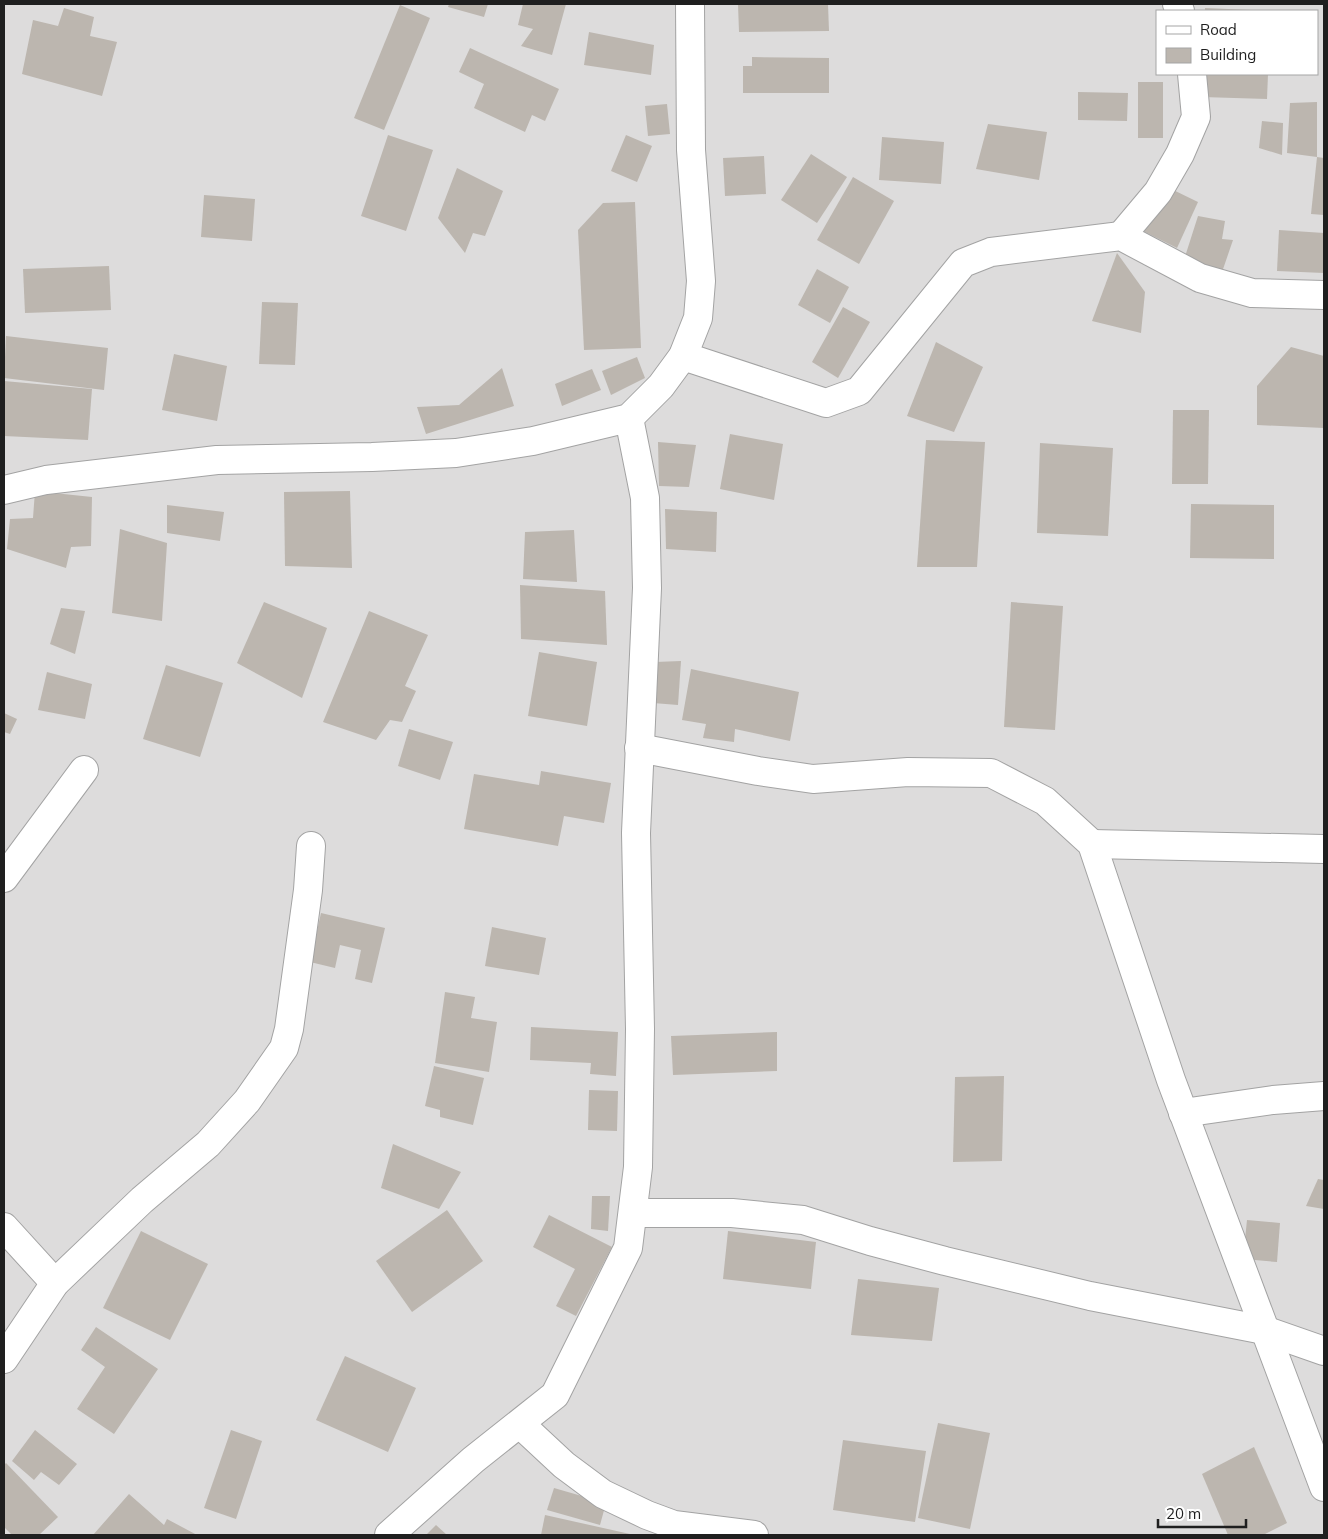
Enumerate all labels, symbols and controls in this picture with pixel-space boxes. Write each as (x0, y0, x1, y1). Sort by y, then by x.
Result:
legend (1156, 10, 1318, 75)
text: Road (1200, 20, 1237, 39)
text: Building (1200, 45, 1256, 64)
scale bar (1158, 1496, 1246, 1528)
text: 20 m (1166, 1504, 1201, 1523)

